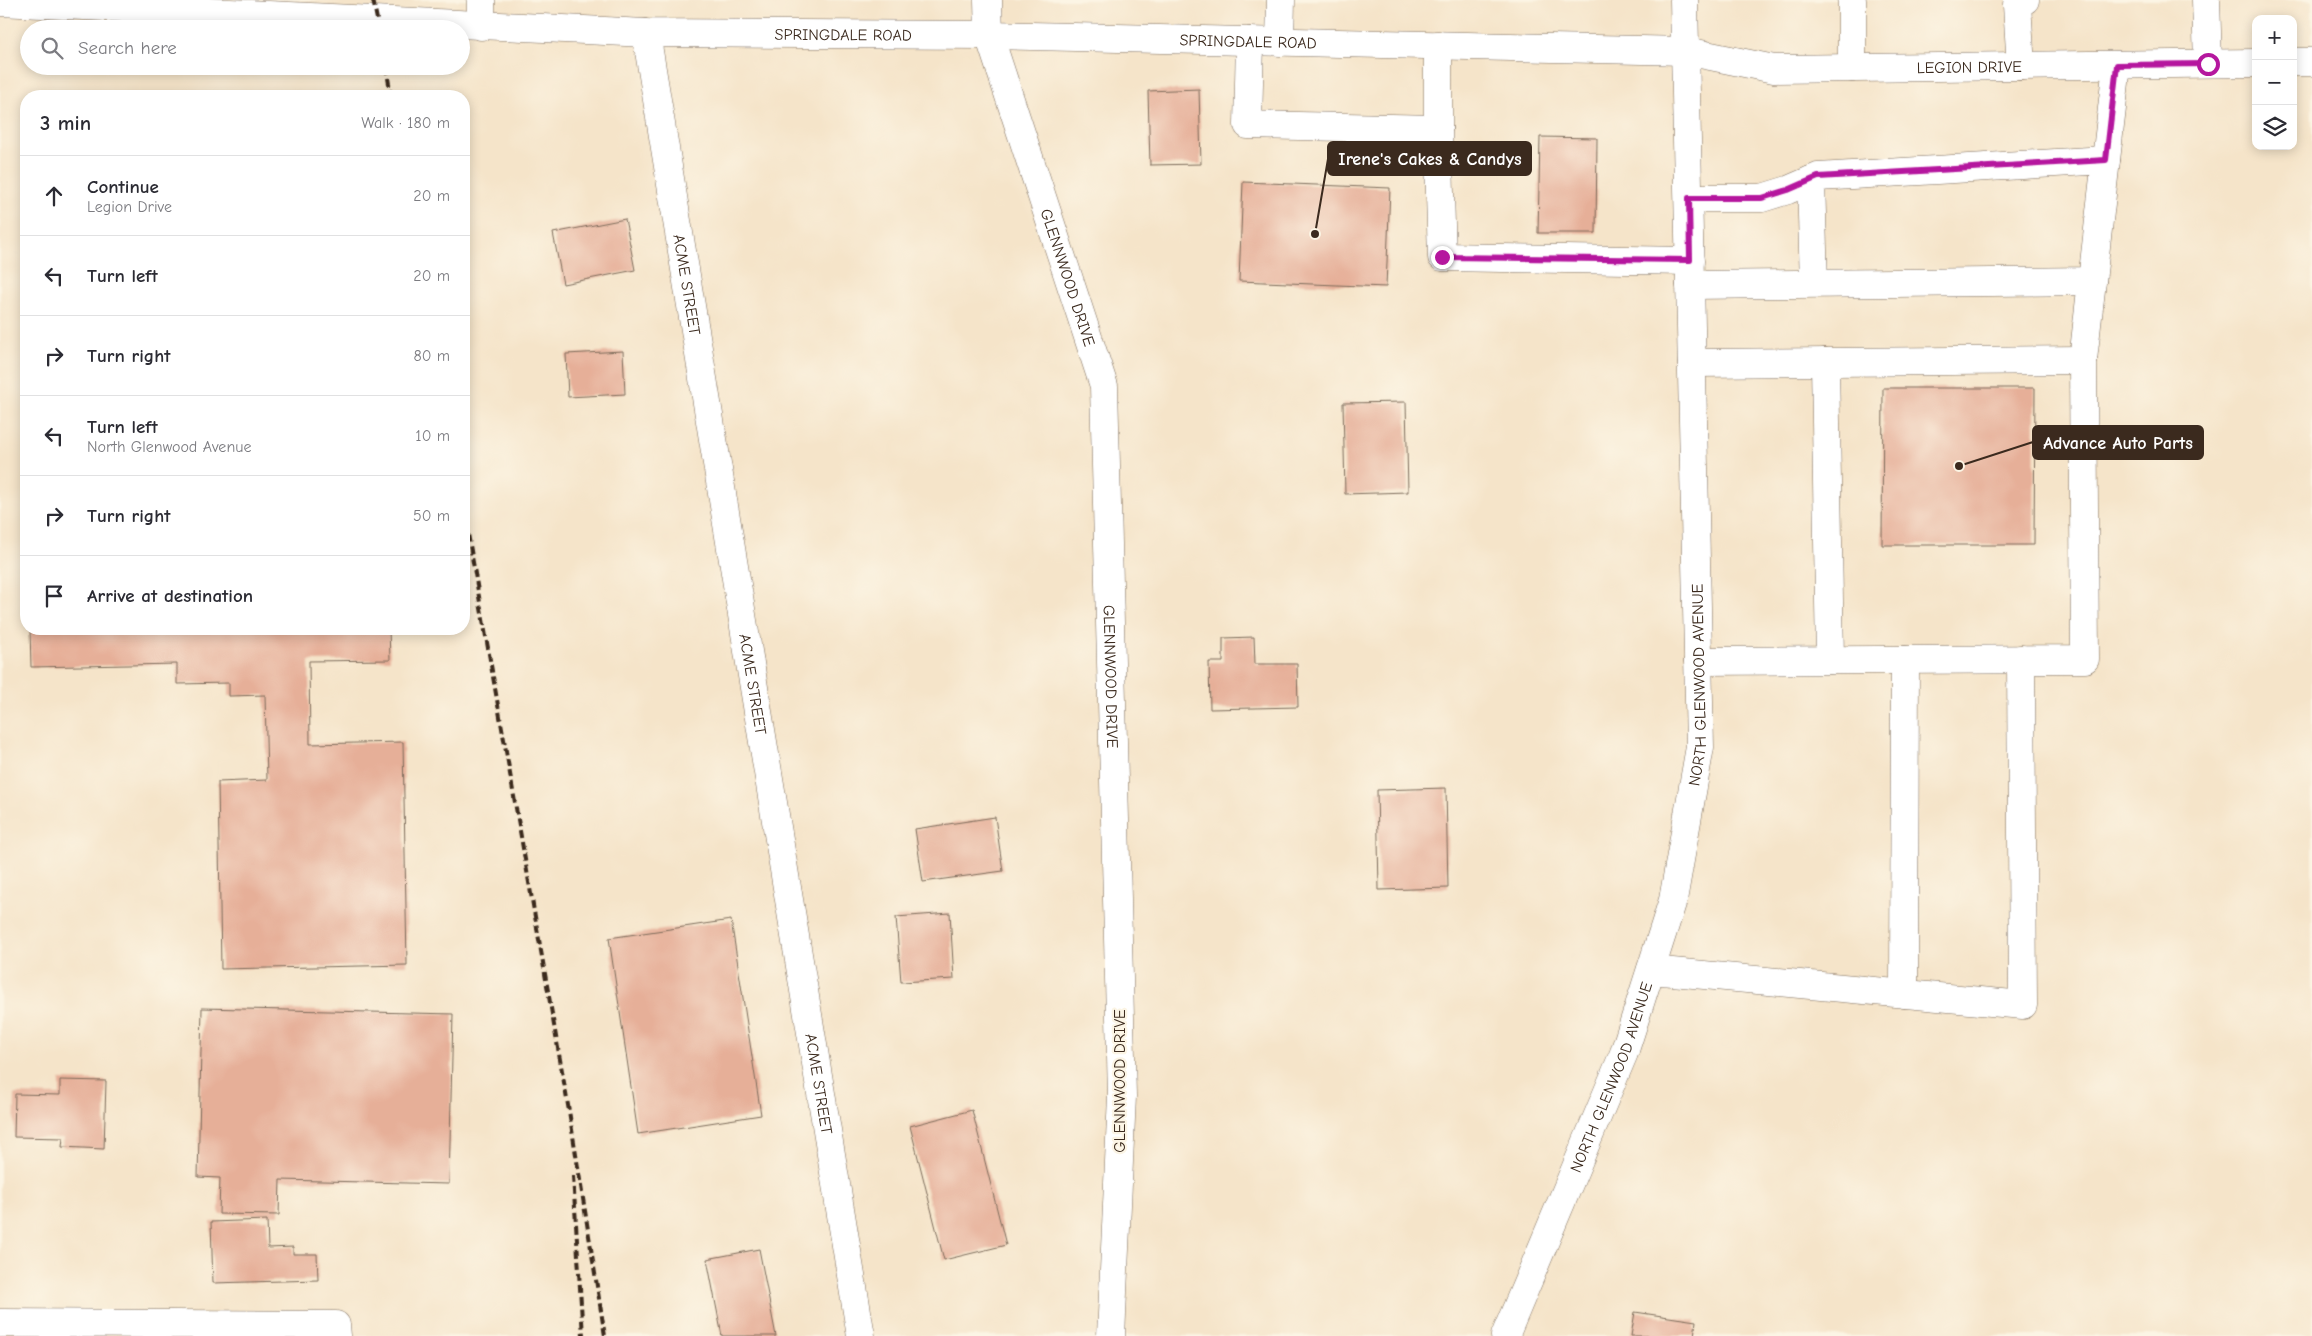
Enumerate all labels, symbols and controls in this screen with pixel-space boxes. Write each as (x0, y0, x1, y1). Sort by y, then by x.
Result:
map controls (2252, 15, 2297, 150)
button: + (2252, 15, 2297, 60)
search box (20, 20, 470, 75)
street label: SPRINGDALE ROAD (775, 26, 912, 45)
street label: SPRINGDALE ROAD (1179, 31, 1317, 53)
icon: search (38, 34, 66, 62)
text: Search here (78, 37, 177, 59)
route start (2197, 53, 2220, 76)
street label: LEGION DRIVE (1917, 58, 2022, 77)
button: − (2252, 60, 2297, 105)
button: layers (2252, 105, 2297, 150)
text: 3 min (40, 111, 91, 135)
text: Walk · 180 m (361, 114, 450, 132)
callout: Irene's Cakes & Candys (1328, 142, 1531, 175)
text: Irene's Cakes & Candys (1338, 149, 1522, 170)
text: Continue (87, 176, 159, 198)
icon: ahead (40, 182, 68, 210)
text: 20 m (413, 187, 450, 205)
text: Legion Drive (87, 198, 172, 216)
street label: GLENNWOOD DRIVE (1037, 207, 1098, 349)
street label: ACME STREET (669, 233, 704, 337)
route end (1431, 246, 1454, 269)
icon: left (40, 262, 68, 290)
text: Turn left (87, 265, 158, 287)
text: 20 m (413, 267, 450, 285)
icon: right (40, 342, 68, 370)
text: Turn right (87, 345, 171, 367)
text: 80 m (413, 347, 450, 365)
text: Turn left (87, 416, 158, 438)
icon: left (40, 422, 68, 450)
callout: Advance Auto Parts (2033, 426, 2203, 459)
text: 10 m (415, 427, 450, 445)
text: Advance Auto Parts (2043, 433, 2193, 454)
text: North Glenwood Avenue (87, 438, 251, 456)
icon: right (40, 502, 68, 530)
text: Turn right (87, 505, 171, 527)
text: 50 m (413, 507, 450, 525)
icon: arrive (40, 582, 68, 610)
street label: NORTH GLENWOOD AVENUE (1685, 583, 1710, 788)
text: Arrive at destination (87, 585, 253, 607)
street label: GLENNWOOD DRIVE (1100, 605, 1121, 749)
street label: ACME STREET (735, 633, 770, 737)
street label: NORTH GLENWOOD AVENUE (1567, 979, 1656, 1175)
street label: GLENNWOOD DRIVE (1111, 1009, 1129, 1153)
street label: ACME STREET (801, 1032, 836, 1136)

